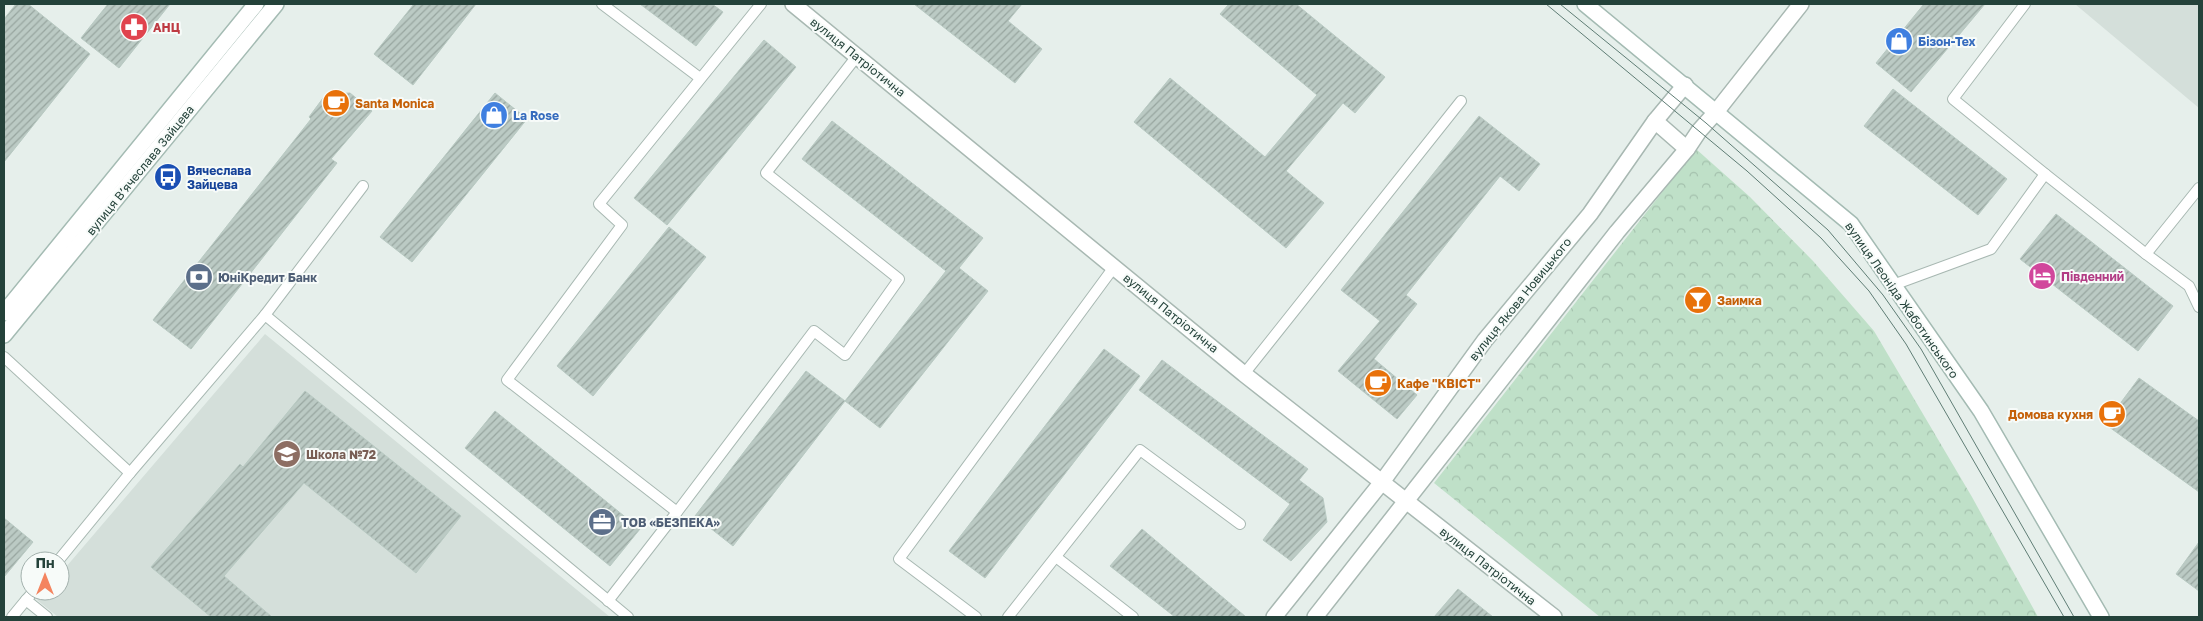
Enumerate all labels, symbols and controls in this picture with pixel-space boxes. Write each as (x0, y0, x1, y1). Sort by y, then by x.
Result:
pharmacy icon: АНЦ (119, 12, 149, 42)
street label: вулиця Патріотична (807, 14, 909, 100)
place label: АНЦ (153, 20, 180, 35)
shop icon: Бізон-Тех (1884, 26, 1914, 56)
place label: Бізон-Тех (1918, 34, 1976, 49)
cafe icon: Santa Monica (321, 88, 351, 118)
place label: Santa Monica (355, 96, 434, 111)
shop icon: La Rose (479, 100, 509, 130)
street label: вулиця Вʼячеслава Зайцева (83, 102, 197, 238)
place label: La Rose (513, 108, 559, 123)
bus stop icon: Вячеслава Зайцева (153, 162, 183, 192)
place label: Вячеслава Зайцева (187, 163, 251, 192)
street label: вулиця Леоніда Жаботинського (1842, 219, 1962, 381)
street label: вулиця Якова Новицького (1466, 234, 1574, 364)
hotel icon: Південний (2027, 261, 2057, 291)
bank icon: ЮніКредит Банк (184, 262, 214, 292)
place label: Південний (2061, 269, 2124, 284)
place label: ЮніКредит Банк (218, 270, 317, 285)
street label: вулиця Патріотична (1120, 270, 1222, 356)
bar icon: Заимка (1683, 285, 1713, 315)
place label: Заимка (1717, 293, 1762, 308)
cafe icon: Кафе "КВІСТ" (1363, 368, 1393, 398)
place label: Кафе "КВІСТ" (1397, 376, 1481, 391)
cafe icon: Домова кухня (2097, 399, 2127, 429)
place label: Домова кухня (2008, 407, 2093, 422)
school or university icon: Школа №72 (272, 439, 302, 469)
place label: Школа №72 (306, 447, 376, 462)
office icon: ТОВ «БЕЗПЕКА» (587, 507, 617, 537)
place label: ТОВ «БЕЗПЕКА» (621, 515, 720, 530)
street label: вулиця Патріотична (1437, 524, 1539, 608)
north arrow (20, 551, 70, 601)
text: Пн (35, 554, 55, 571)

